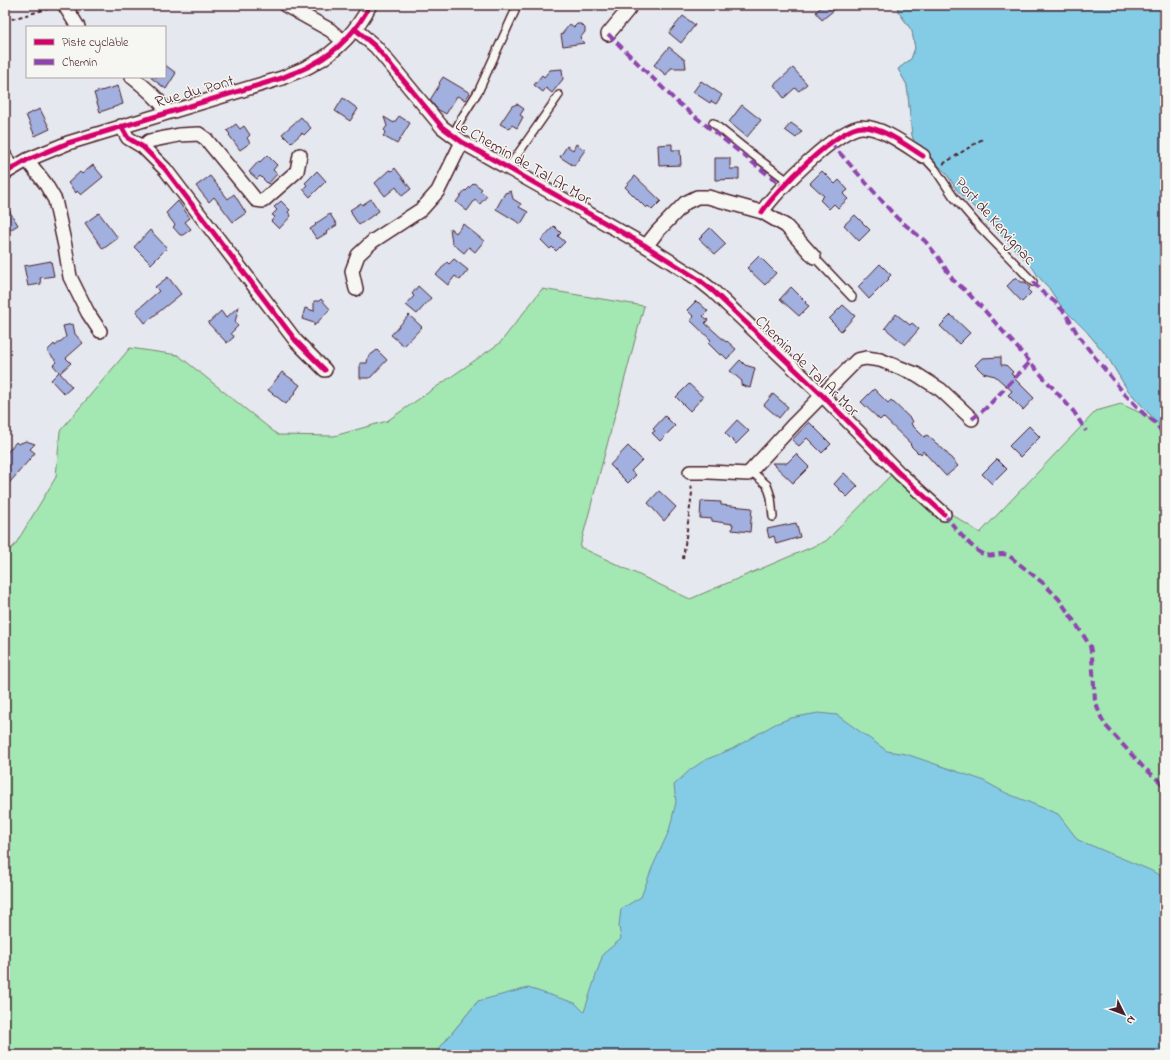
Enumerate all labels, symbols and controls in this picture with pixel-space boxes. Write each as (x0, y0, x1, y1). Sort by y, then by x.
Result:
legend (26, 26, 166, 78)
text: Piste cyclable (62, 34, 129, 53)
text: Chemin (62, 54, 97, 72)
street label: Rue du Pont (152, 69, 237, 115)
street label: Le Chemin de Tal Ar Mor (450, 114, 596, 212)
street label: Port de Kervignac (948, 172, 1041, 271)
street label: Chemin de Tal Ar Mor (749, 310, 864, 423)
north arrow (1104, 994, 1144, 1034)
text: N (1122, 1012, 1139, 1028)

